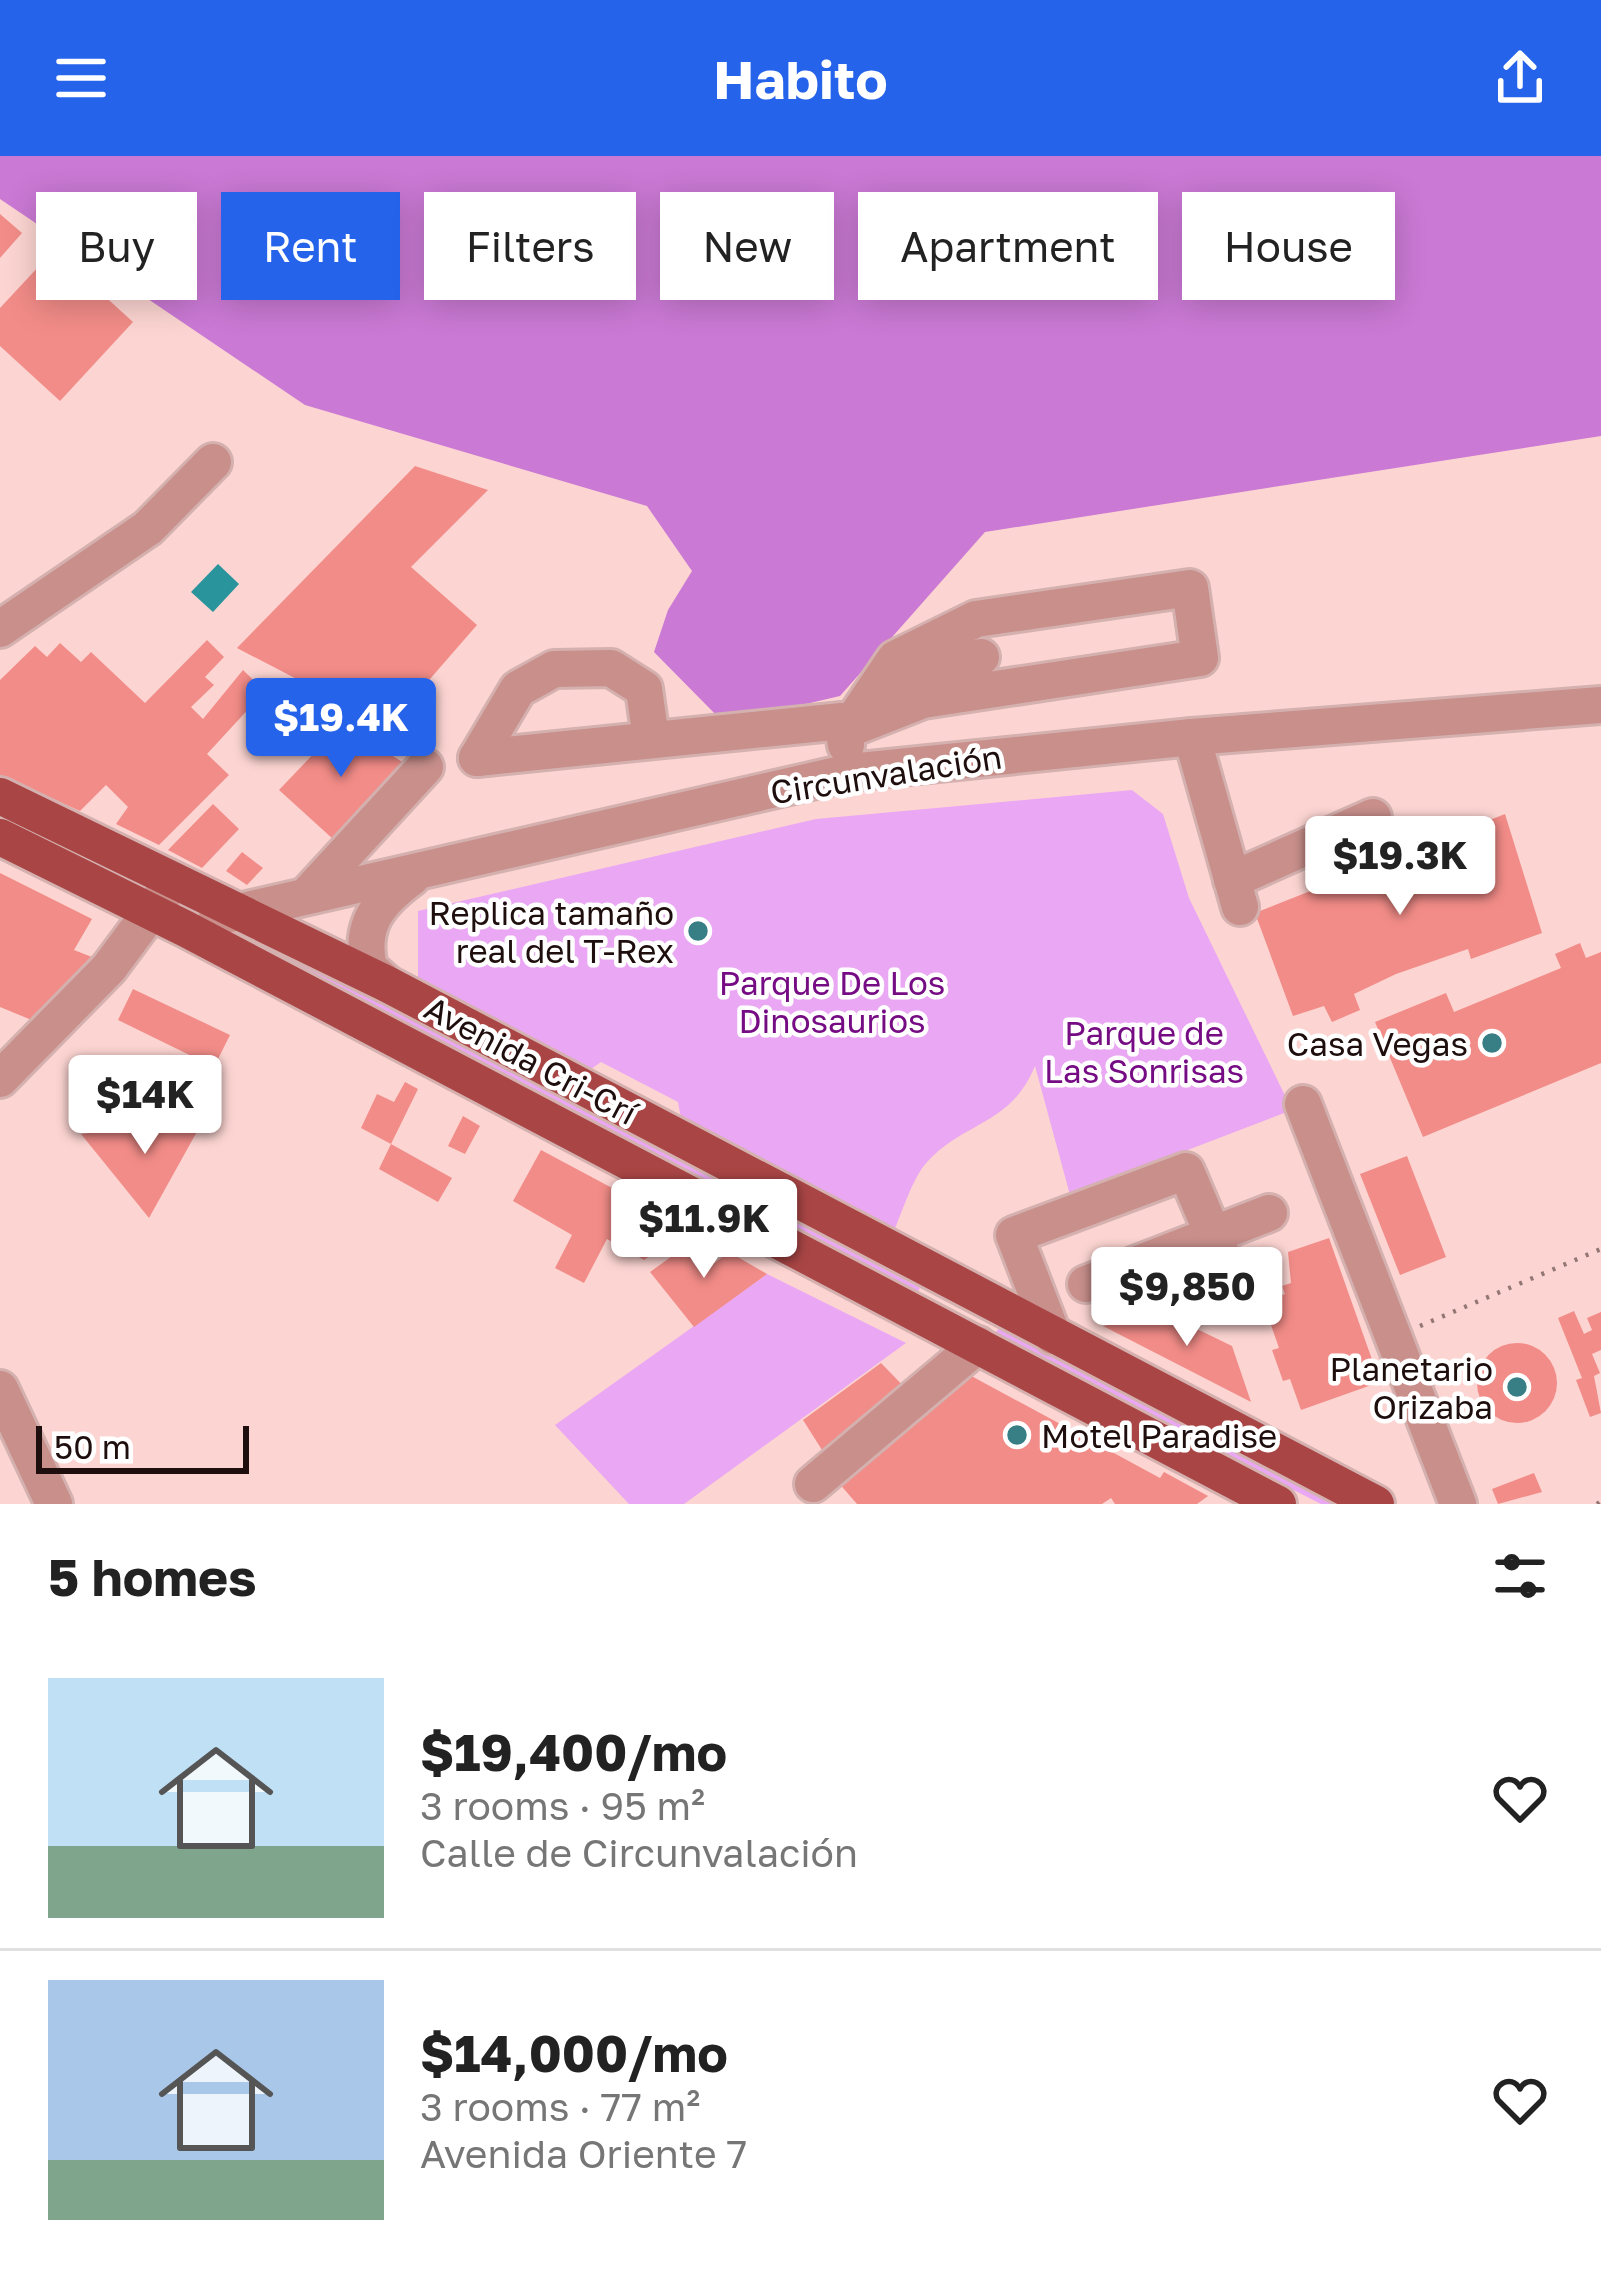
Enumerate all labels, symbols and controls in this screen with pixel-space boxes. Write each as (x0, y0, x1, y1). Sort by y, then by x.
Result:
icon: menu (48, 45, 114, 111)
icon: share (1487, 45, 1553, 111)
text: Habito (713, 46, 888, 111)
chip: Buy (36, 192, 197, 300)
chip: Rent (221, 192, 400, 300)
chip: Filters (424, 192, 636, 300)
chip: New (660, 192, 834, 300)
chip: Apartment (858, 192, 1158, 300)
chip: House (1182, 192, 1395, 300)
pin: $19.4K (243, 678, 439, 780)
text: $19.4K (273, 693, 409, 740)
street label: Circunvalación (768, 736, 1004, 812)
pin: $19.3K (1302, 816, 1498, 918)
text: $19.3K (1332, 831, 1468, 878)
place label: Replica tamaño real del T-Rex (428, 893, 674, 970)
marker: Replica tamaño real del T-Rex (685, 918, 711, 944)
park label: Parque De Los Dinosaurios (719, 963, 945, 1040)
street label: Avenida Cri-Crí (418, 988, 645, 1133)
park label: Parque de Las Sonrisas (1044, 1013, 1244, 1090)
place label: Casa Vegas (1287, 1024, 1468, 1063)
marker: Casa Vegas (1479, 1030, 1505, 1056)
pin: $14K (74, 1055, 216, 1157)
text: $14K (96, 1070, 194, 1117)
pin: $11.9K (606, 1179, 802, 1281)
text: $11.9K (638, 1194, 770, 1241)
pin: $9,850 (1089, 1247, 1285, 1349)
text: $9,850 (1118, 1262, 1256, 1309)
place label: Planetario Orizaba (1329, 1349, 1493, 1426)
marker: Planetario Orizaba (1504, 1374, 1530, 1400)
place label: Motel Paradise (1041, 1416, 1277, 1455)
scale bar (36, 1420, 249, 1473)
marker: Motel Paradise (1004, 1422, 1030, 1448)
text: 50 m (54, 1427, 131, 1466)
icon: filters (1487, 1543, 1553, 1609)
text: 5 homes (48, 1546, 257, 1607)
text: $19,400/mo (420, 1721, 727, 1782)
icon: home (144, 1726, 288, 1870)
icon: heart (1487, 1765, 1553, 1831)
text: 3 rooms · 95 m² (420, 1782, 705, 1829)
text: Calle de Circunvalación (420, 1829, 858, 1876)
text: $14,000/mo (420, 2022, 728, 2083)
icon: home (144, 2028, 288, 2172)
icon: heart (1487, 2067, 1553, 2133)
text: 3 rooms · 77 m² (420, 2083, 700, 2130)
text: Avenida Oriente 7 (420, 2130, 747, 2177)

